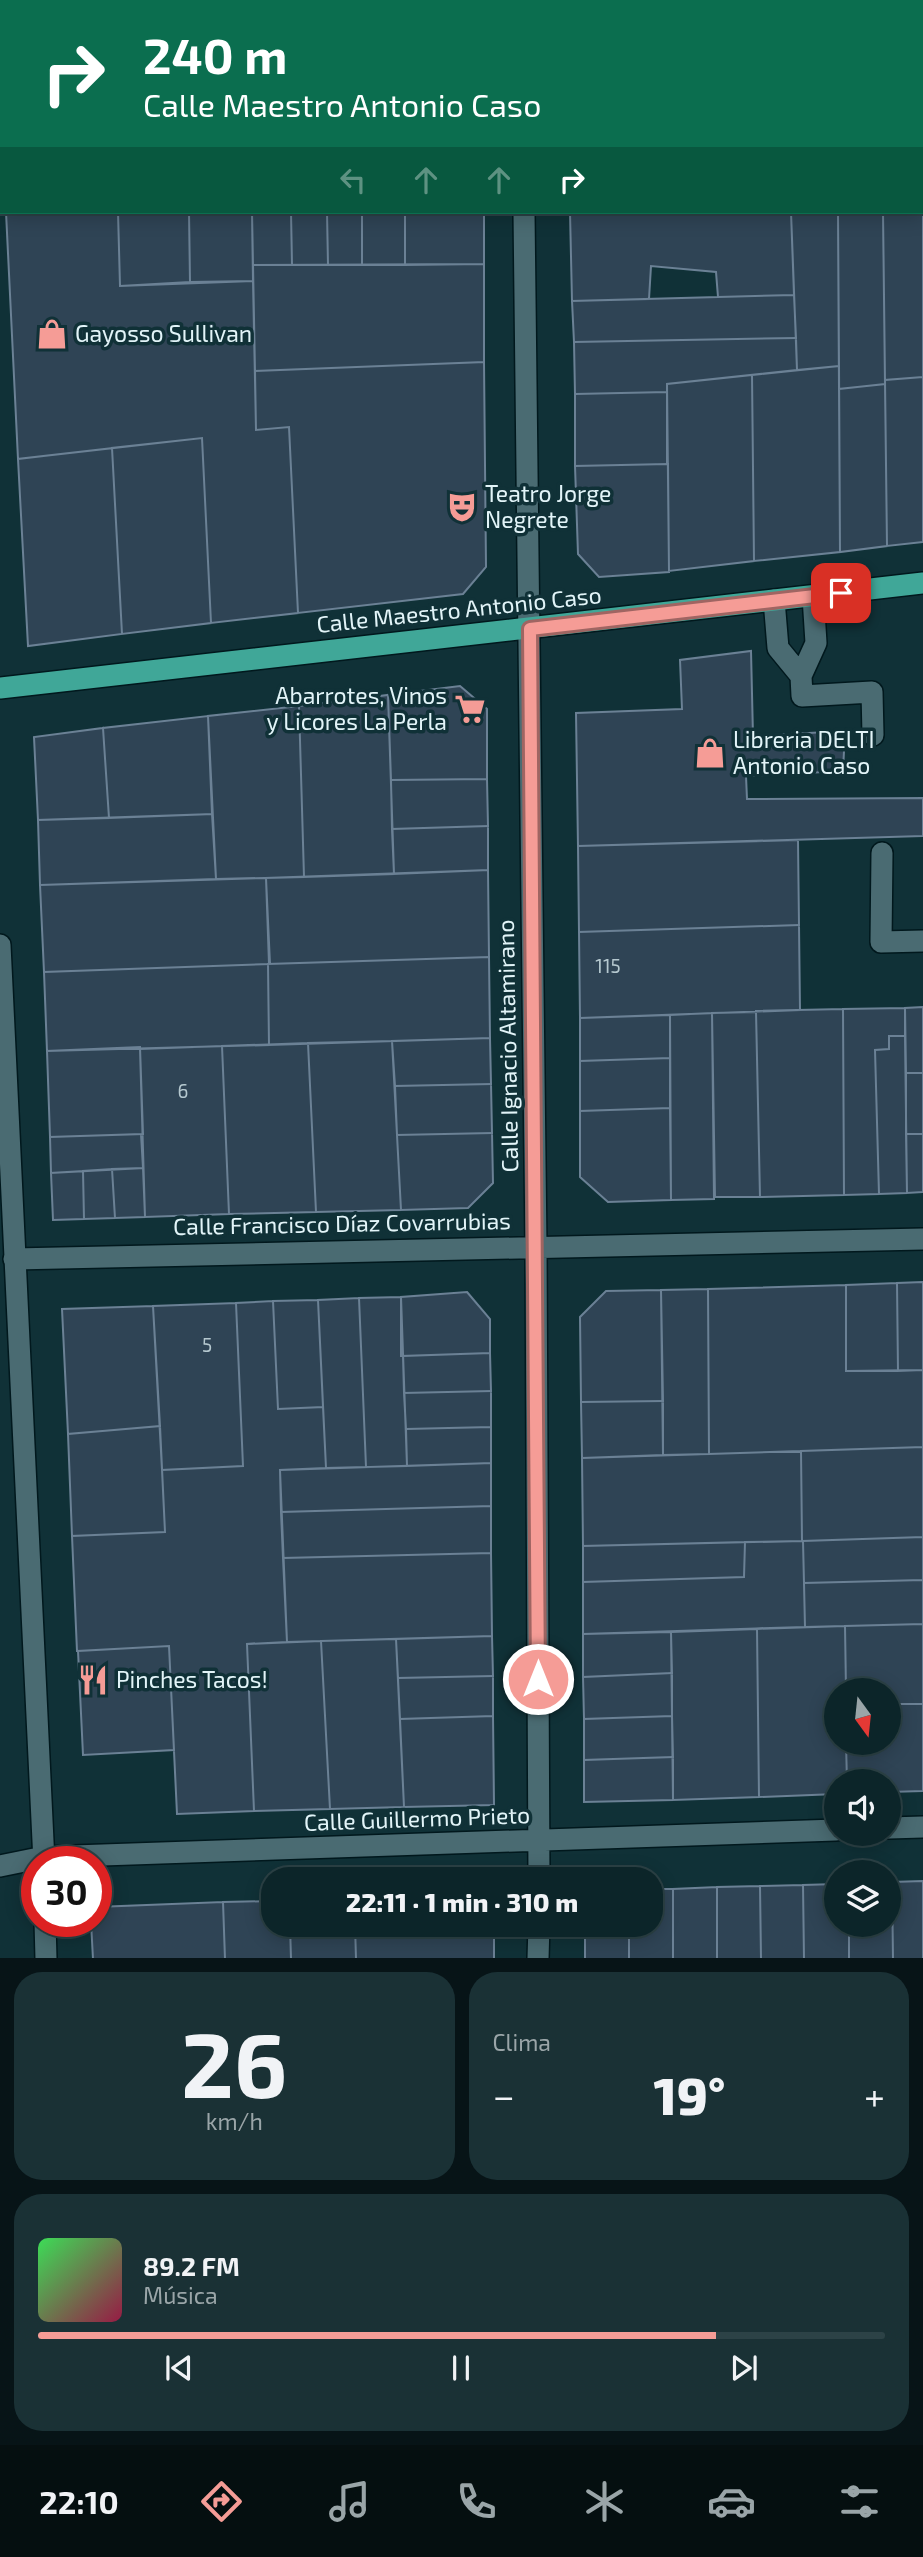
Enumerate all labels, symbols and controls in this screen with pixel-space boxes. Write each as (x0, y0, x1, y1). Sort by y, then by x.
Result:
text: 240 m (143, 25, 287, 84)
icon: right (28, 28, 119, 119)
text: Calle Maestro Antonio Caso (143, 85, 541, 123)
icon: left (334, 161, 372, 199)
icon: ahead (407, 161, 445, 199)
icon: ahead (480, 161, 518, 199)
icon: right (553, 161, 591, 199)
shop icon: Gayosso Sullivan (35, 317, 69, 351)
place label: Gayosso Sullivan (75, 319, 252, 347)
place label: Teatro Jorge Negrete (485, 479, 611, 533)
theatre icon: Teatro Jorge Negrete (445, 490, 479, 524)
pin (811, 563, 871, 623)
icon: arrive (822, 574, 860, 612)
street label: Calle Maestro Antonio Caso (315, 580, 603, 638)
place label: Abarrotes, Vinos y Licores La Perla (266, 681, 447, 735)
supermarket icon: Abarrotes, Vinos y Licores La Perla (453, 692, 487, 726)
place label: Libreria DELTI Antonio Caso (733, 725, 875, 779)
shop icon: Libreria DELTI Antonio Caso (693, 736, 727, 770)
street label: Calle Ignacio Altamirano (491, 919, 523, 1173)
house number: 115 (595, 954, 621, 977)
house number: 6 (178, 1079, 188, 1102)
street label: Calle Francisco Díaz Covarrubias (173, 1206, 511, 1240)
house number: 5 (202, 1333, 212, 1356)
position arrow (501, 1642, 575, 1716)
restaurant icon: Pinches Tacos! (76, 1663, 110, 1697)
place label: Pinches Tacos! (116, 1665, 268, 1693)
north arrow (824, 1678, 901, 1755)
map controls (824, 1678, 901, 1937)
button: sound (824, 1769, 901, 1846)
street label: Calle Guillermo Prieto (303, 1800, 531, 1836)
speed limit sign: 30 (21, 1846, 112, 1937)
button: layers (824, 1860, 901, 1937)
text: 22:11 · 1 min · 310 m (346, 1886, 578, 1917)
text: 26 (181, 2007, 288, 2116)
text: Clima (493, 2028, 551, 2056)
text: 19° (653, 2063, 725, 2125)
text: − (493, 2072, 515, 2118)
text: + (864, 2072, 885, 2118)
text: km/h (206, 2107, 263, 2135)
text: 89.2 FM (143, 2250, 240, 2281)
text: Música (143, 2281, 218, 2309)
icon: previous (160, 2349, 198, 2387)
icon: pause (442, 2349, 480, 2387)
icon: next (725, 2349, 763, 2387)
icon: directions (197, 2477, 246, 2526)
icon: music (325, 2477, 374, 2526)
icon: phone (452, 2477, 501, 2526)
icon: climate (580, 2477, 629, 2526)
icon: car (707, 2477, 756, 2526)
icon: filters (835, 2477, 884, 2526)
text: 22:10 (39, 2482, 119, 2520)

